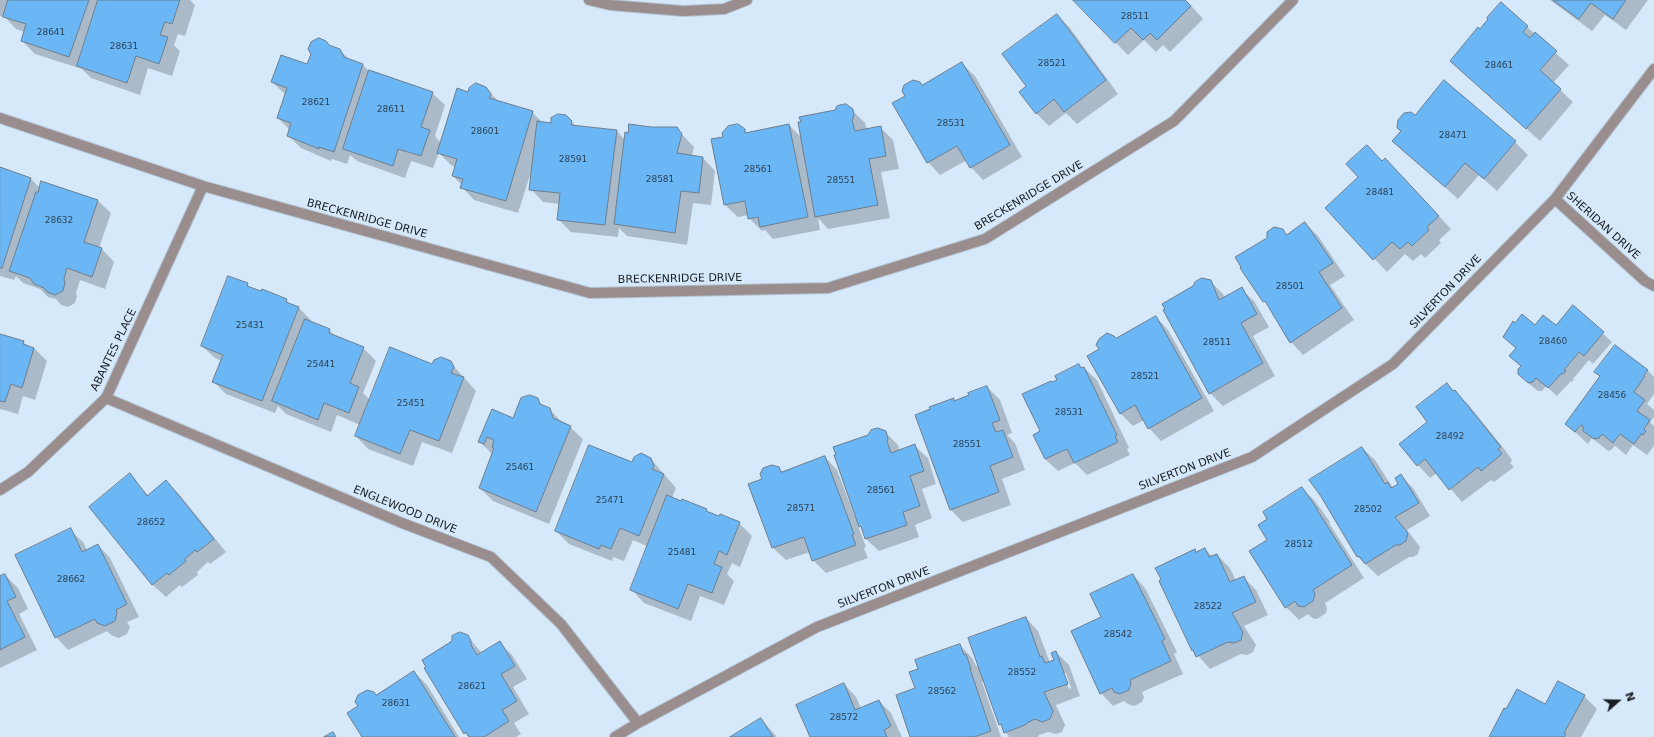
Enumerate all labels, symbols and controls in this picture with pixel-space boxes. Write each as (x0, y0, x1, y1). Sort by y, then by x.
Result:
house number: 28511 (1121, 12, 1149, 22)
house number: 28641 (37, 28, 65, 38)
house number: 28631 (110, 42, 138, 52)
house number: 28521 (1038, 59, 1066, 69)
house number: 28461 (1485, 61, 1513, 71)
house number: 28621 (302, 98, 330, 108)
house number: 28611 (377, 105, 405, 115)
house number: 28531 (937, 119, 965, 129)
house number: 28601 (471, 127, 499, 137)
house number: 28471 (1439, 131, 1467, 141)
house number: 28591 (559, 155, 587, 165)
street label: BRECKENRIDGE DRIVE (972, 158, 1086, 234)
house number: 28561 (744, 165, 772, 175)
house number: 28581 (646, 175, 674, 185)
house number: 28551 (827, 176, 855, 186)
house number: 28481 (1366, 188, 1394, 198)
street label: SHERIDAN DRIVE (1563, 189, 1643, 263)
street label: BRECKENRIDGE DRIVE (305, 197, 429, 241)
house number: 28632 (45, 216, 73, 226)
street label: SILVERTON DRIVE (1407, 252, 1485, 332)
street label: BRECKENRIDGE DRIVE (618, 271, 742, 287)
house number: 28501 (1276, 282, 1304, 292)
street label: ABANTES PLACE (88, 307, 140, 393)
house number: 25431 (236, 321, 264, 331)
house number: 28460 (1539, 337, 1567, 347)
house number: 28511 (1203, 338, 1231, 348)
house number: 25441 (307, 360, 335, 370)
house number: 28521 (1131, 372, 1159, 382)
house number: 28456 (1598, 391, 1626, 401)
house number: 25451 (397, 399, 425, 409)
house number: 28531 (1055, 408, 1083, 418)
house number: 28492 (1436, 432, 1464, 442)
house number: 28551 (953, 440, 981, 450)
street label: SILVERTON DRIVE (1137, 446, 1233, 494)
house number: 25461 (506, 463, 534, 473)
street label: ENGLEWOOD DRIVE (351, 483, 459, 537)
house number: 28561 (867, 486, 895, 496)
house number: 25471 (596, 496, 624, 506)
house number: 28571 (787, 504, 815, 514)
house number: 28502 (1354, 505, 1382, 515)
house number: 28652 (137, 518, 165, 528)
house number: 28512 (1285, 540, 1313, 550)
house number: 25481 (668, 548, 696, 558)
street label: SILVERTON DRIVE (836, 564, 932, 612)
house number: 28662 (57, 575, 85, 585)
house number: 28522 (1194, 602, 1222, 612)
house number: 28542 (1104, 630, 1132, 640)
house number: 28552 (1008, 668, 1036, 678)
north arrow (1598, 681, 1638, 721)
house number: 28621 (458, 682, 486, 692)
house number: 28562 (928, 687, 956, 697)
text: N (1622, 690, 1637, 703)
house number: 28631 (382, 699, 410, 709)
house number: 28572 (830, 713, 858, 723)

